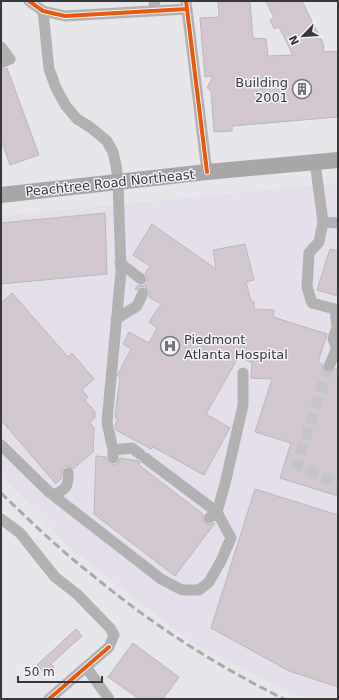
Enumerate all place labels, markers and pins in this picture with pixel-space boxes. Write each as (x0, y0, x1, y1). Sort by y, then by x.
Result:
place label: Building 2001 (235, 75, 288, 105)
building icon: Building 2001 (291, 78, 313, 100)
place label: Piedmont Atlanta Hospital (184, 332, 288, 362)
hospital icon: Piedmont Atlanta Hospital (159, 335, 181, 357)

